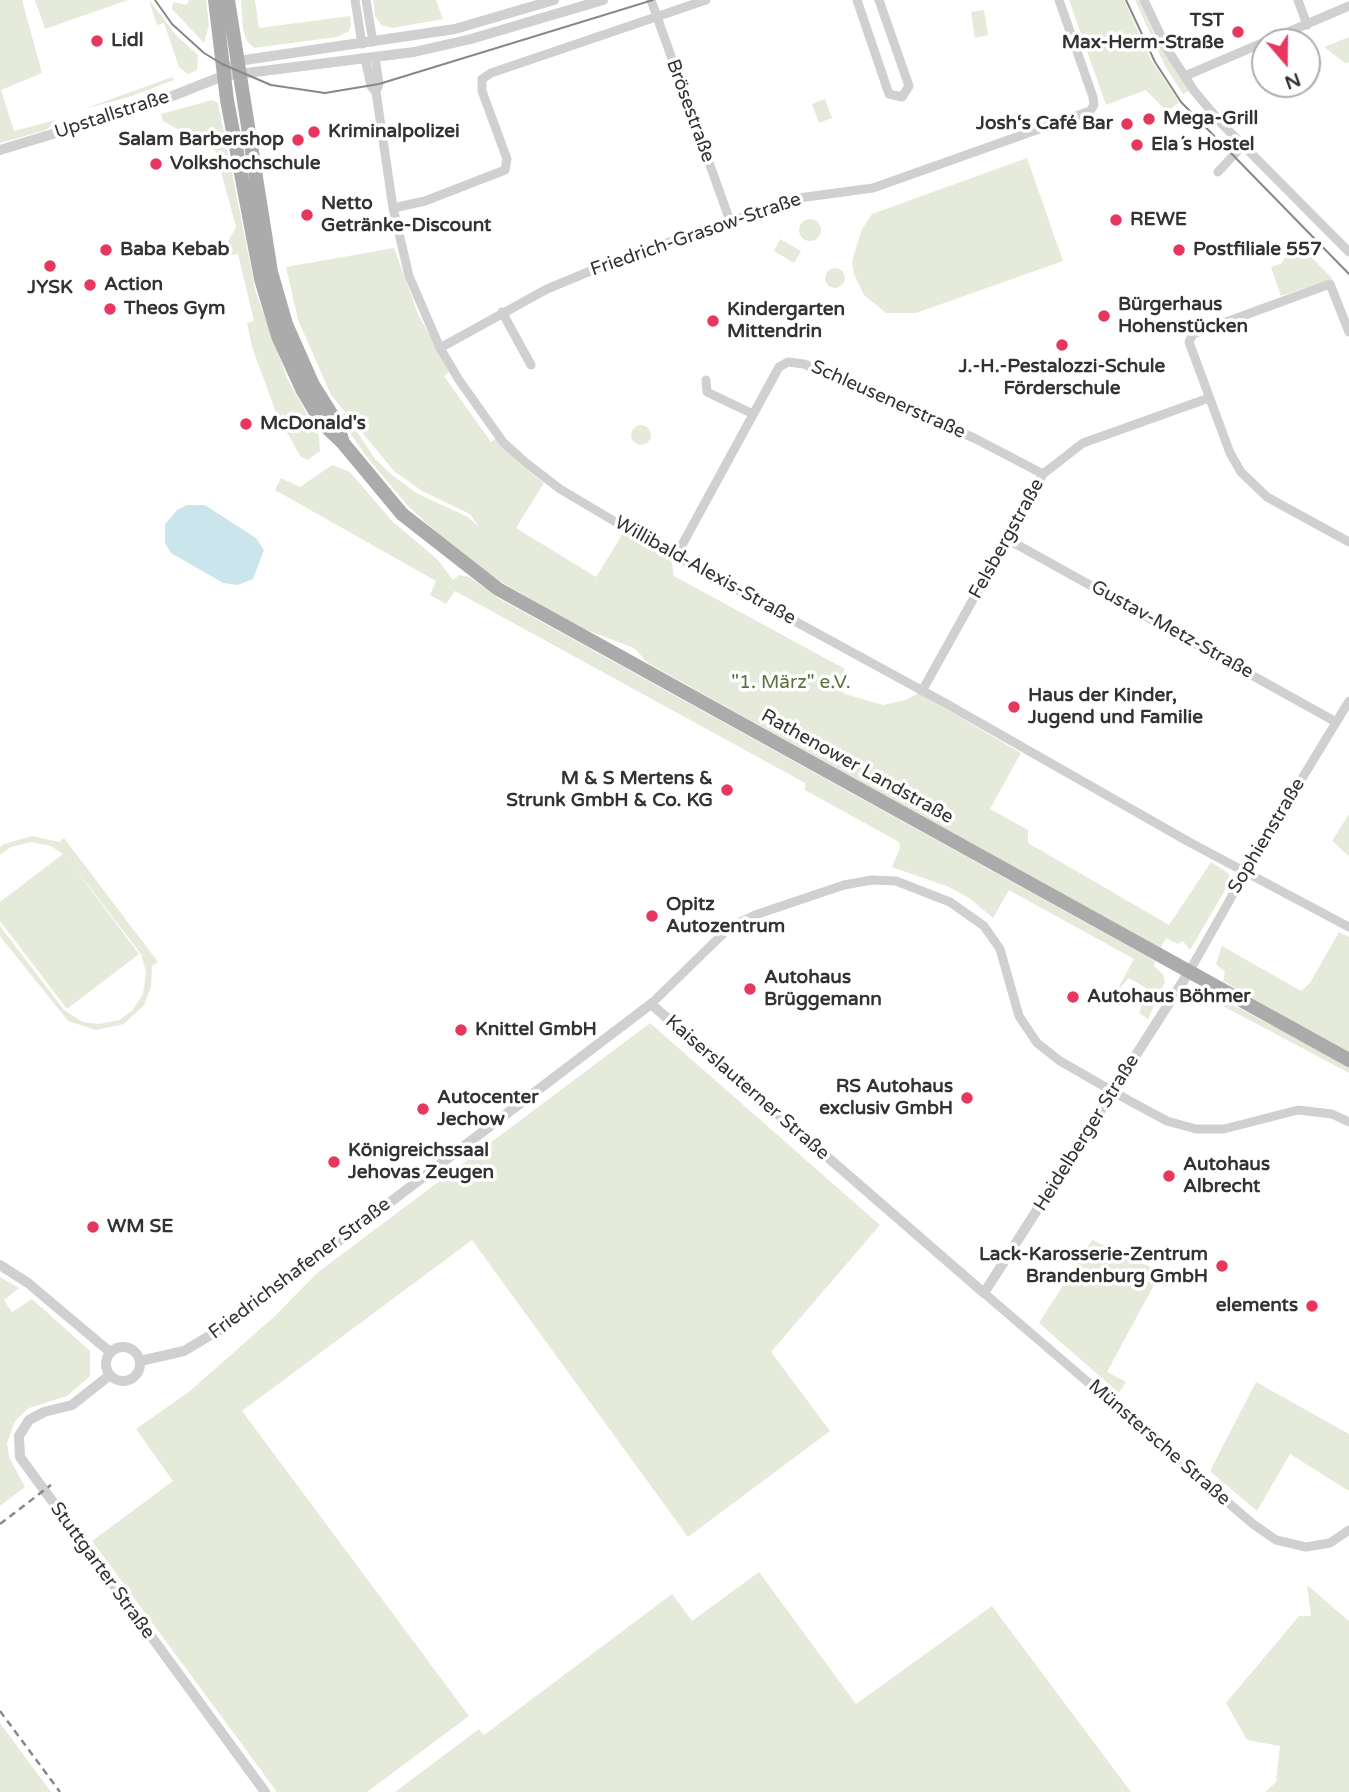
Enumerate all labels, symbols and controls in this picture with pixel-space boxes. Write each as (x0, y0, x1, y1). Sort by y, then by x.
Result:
place label: TST Max-Herm-Straße (1062, 10, 1224, 54)
marker: TST Max-Herm-Straße (1230, 24, 1246, 40)
north arrow (1251, 28, 1321, 98)
place label: Lidl (111, 30, 143, 52)
marker: Lidl (89, 33, 105, 49)
street label: Brösestraße (661, 56, 719, 166)
text: N (1282, 68, 1303, 94)
street label: Upstallstraße (52, 86, 172, 144)
place label: Mega-Grill (1163, 108, 1258, 130)
marker: Mega-Grill (1141, 111, 1157, 127)
place label: Josh‘s Café Bar (976, 113, 1113, 135)
marker: Josh‘s Café Bar (1119, 116, 1135, 132)
place label: Kriminalpolizei (328, 121, 460, 143)
marker: Kriminalpolizei (306, 124, 322, 140)
place label: Salam Barbershop (118, 129, 284, 151)
marker: Salam Barbershop (290, 132, 306, 148)
place label: Ela´s Hostel (1151, 134, 1254, 156)
marker: Ela´s Hostel (1129, 137, 1145, 153)
place label: Volkshochschule (170, 153, 320, 175)
marker: Volkshochschule (148, 156, 164, 172)
street label: Friedrich-Grasow-Straße (588, 188, 804, 282)
place label: Netto Getränke-Discount (321, 193, 491, 237)
marker: Netto Getränke-Discount (299, 207, 315, 223)
place label: REWE (1130, 209, 1187, 231)
marker: REWE (1108, 212, 1124, 228)
place label: Baba Kebab (120, 239, 230, 261)
place label: Postfiliale 557 (1193, 239, 1322, 261)
marker: Baba Kebab (98, 242, 114, 258)
marker: Postfiliale 557 (1171, 242, 1187, 258)
marker: JYSK (42, 258, 58, 274)
place label: Action (104, 274, 163, 296)
place label: JYSK (27, 277, 73, 299)
marker: Action (82, 277, 98, 293)
place label: Bürgerhaus Hohenstücken (1118, 294, 1248, 338)
place label: Theos Gym (124, 298, 225, 320)
place label: Kindergarten Mittendrin (727, 299, 845, 343)
marker: Theos Gym (102, 301, 118, 317)
marker: Bürgerhaus Hohenstücken (1096, 308, 1112, 324)
marker: Kindergarten Mittendrin (705, 313, 721, 329)
marker: J.-H.-Pestalozzi-Schule Förderschule (1054, 337, 1070, 353)
street label: Schleusenerstraße (807, 356, 969, 444)
place label: J.-H.-Pestalozzi-Schule Förderschule (959, 356, 1165, 400)
place label: McDonald's (260, 413, 366, 435)
marker: McDonald's (238, 416, 254, 432)
street label: Felsbergstraße (965, 475, 1049, 603)
street label: Willibald-Alexis-Straße (611, 512, 799, 630)
street label: Gustav-Metz-Straße (1087, 576, 1257, 684)
park label: "1. März" e.V. (731, 672, 851, 694)
place label: Haus der Kinder, Jugend und Familie (1028, 685, 1203, 729)
marker: Haus der Kinder, Jugend und Familie (1006, 699, 1022, 715)
street label: Rathenower Landstraße (757, 705, 957, 829)
place label: M & S Mertens & Strunk GmbH & Co. KG (506, 768, 713, 812)
street label: Sophienstraße (1224, 774, 1310, 898)
marker: M & S Mertens & Strunk GmbH & Co. KG (719, 782, 735, 798)
place label: Opitz Autozentrum (666, 894, 785, 938)
marker: Opitz Autozentrum (644, 908, 660, 924)
place label: Autohaus Brüggemann (764, 967, 882, 1011)
marker: Autohaus Brüggemann (742, 981, 758, 997)
place label: Autohaus Böhmer (1087, 986, 1251, 1008)
marker: Autohaus Böhmer (1065, 989, 1081, 1005)
street label: Kaiserslauterner Straße (660, 1011, 834, 1165)
place label: Knittel GmbH (475, 1019, 597, 1041)
marker: Knittel GmbH (453, 1022, 469, 1038)
street label: Heidelberger Straße (1029, 1050, 1145, 1216)
place label: RS Autohaus exclusiv GmbH (819, 1076, 953, 1120)
place label: Autocenter Jechow (437, 1087, 538, 1131)
marker: RS Autohaus exclusiv GmbH (959, 1090, 975, 1106)
marker: Autocenter Jechow (415, 1101, 431, 1117)
place label: Königreichssaal Jehovas Zeugen (348, 1140, 494, 1184)
marker: Königreichssaal Jehovas Zeugen (326, 1154, 342, 1170)
place label: Autohaus Albrecht (1183, 1154, 1270, 1198)
marker: Autohaus Albrecht (1161, 1168, 1177, 1184)
street label: Friedrichshafener Straße (205, 1193, 395, 1345)
place label: WM SE (107, 1216, 173, 1238)
marker: WM SE (85, 1219, 101, 1235)
place label: Lack-Karosserie-Zentrum Brandenburg GmbH (979, 1244, 1208, 1288)
marker: Lack-Karosserie-Zentrum Brandenburg GmbH (1214, 1258, 1230, 1274)
place label: elements (1216, 1295, 1298, 1317)
marker: elements (1304, 1298, 1320, 1314)
street label: Münstersche Straße (1083, 1375, 1235, 1511)
street label: Stuttgarter Straße (45, 1498, 159, 1644)

